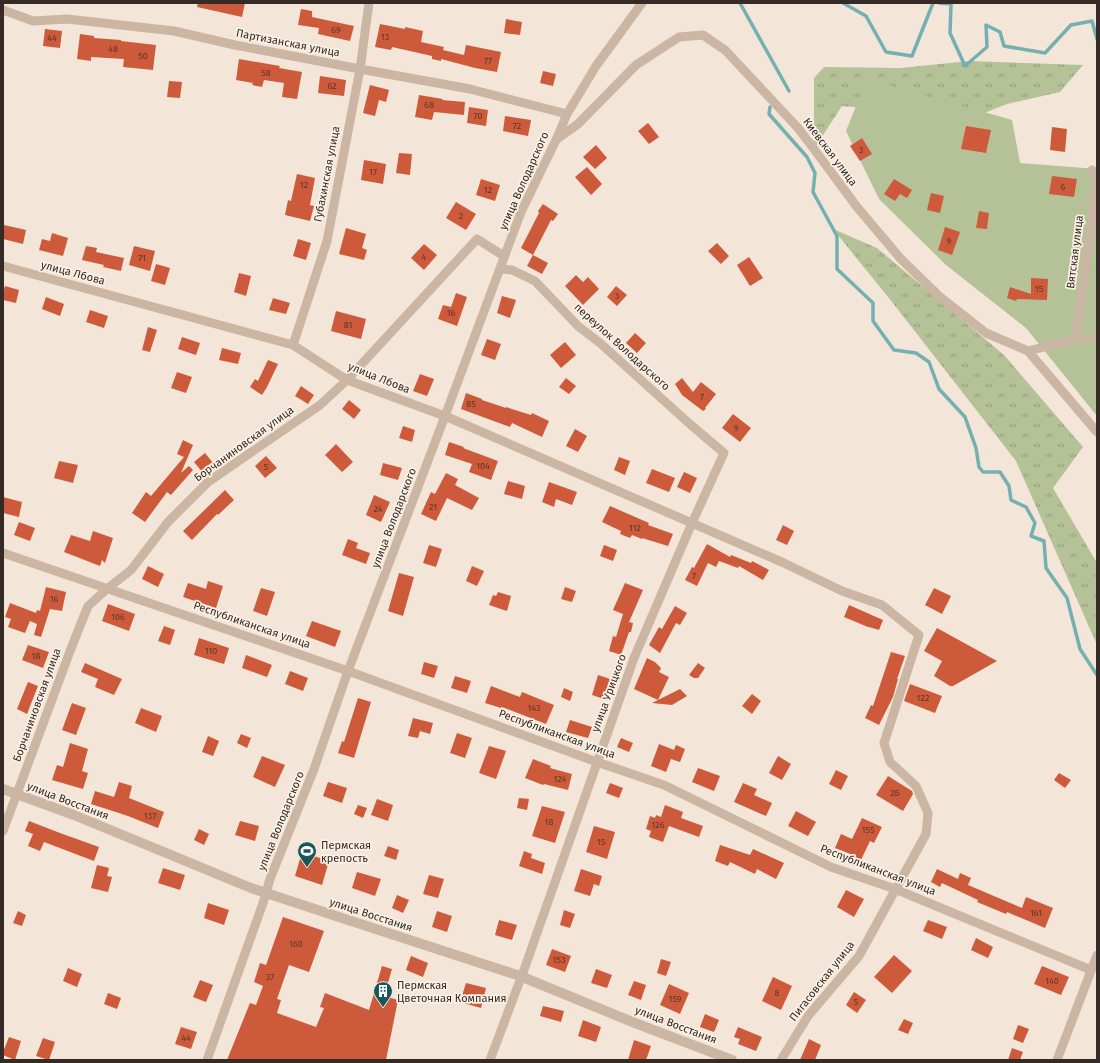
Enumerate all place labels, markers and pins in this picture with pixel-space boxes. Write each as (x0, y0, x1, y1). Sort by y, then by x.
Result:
place label: Пермская крепость (321, 839, 371, 865)
sports icon: Пермская крепость (296, 840, 318, 868)
place label: Пермская Цветочная Компания (397, 979, 507, 1005)
building icon: Пермская Цветочная Компания (372, 980, 394, 1008)

